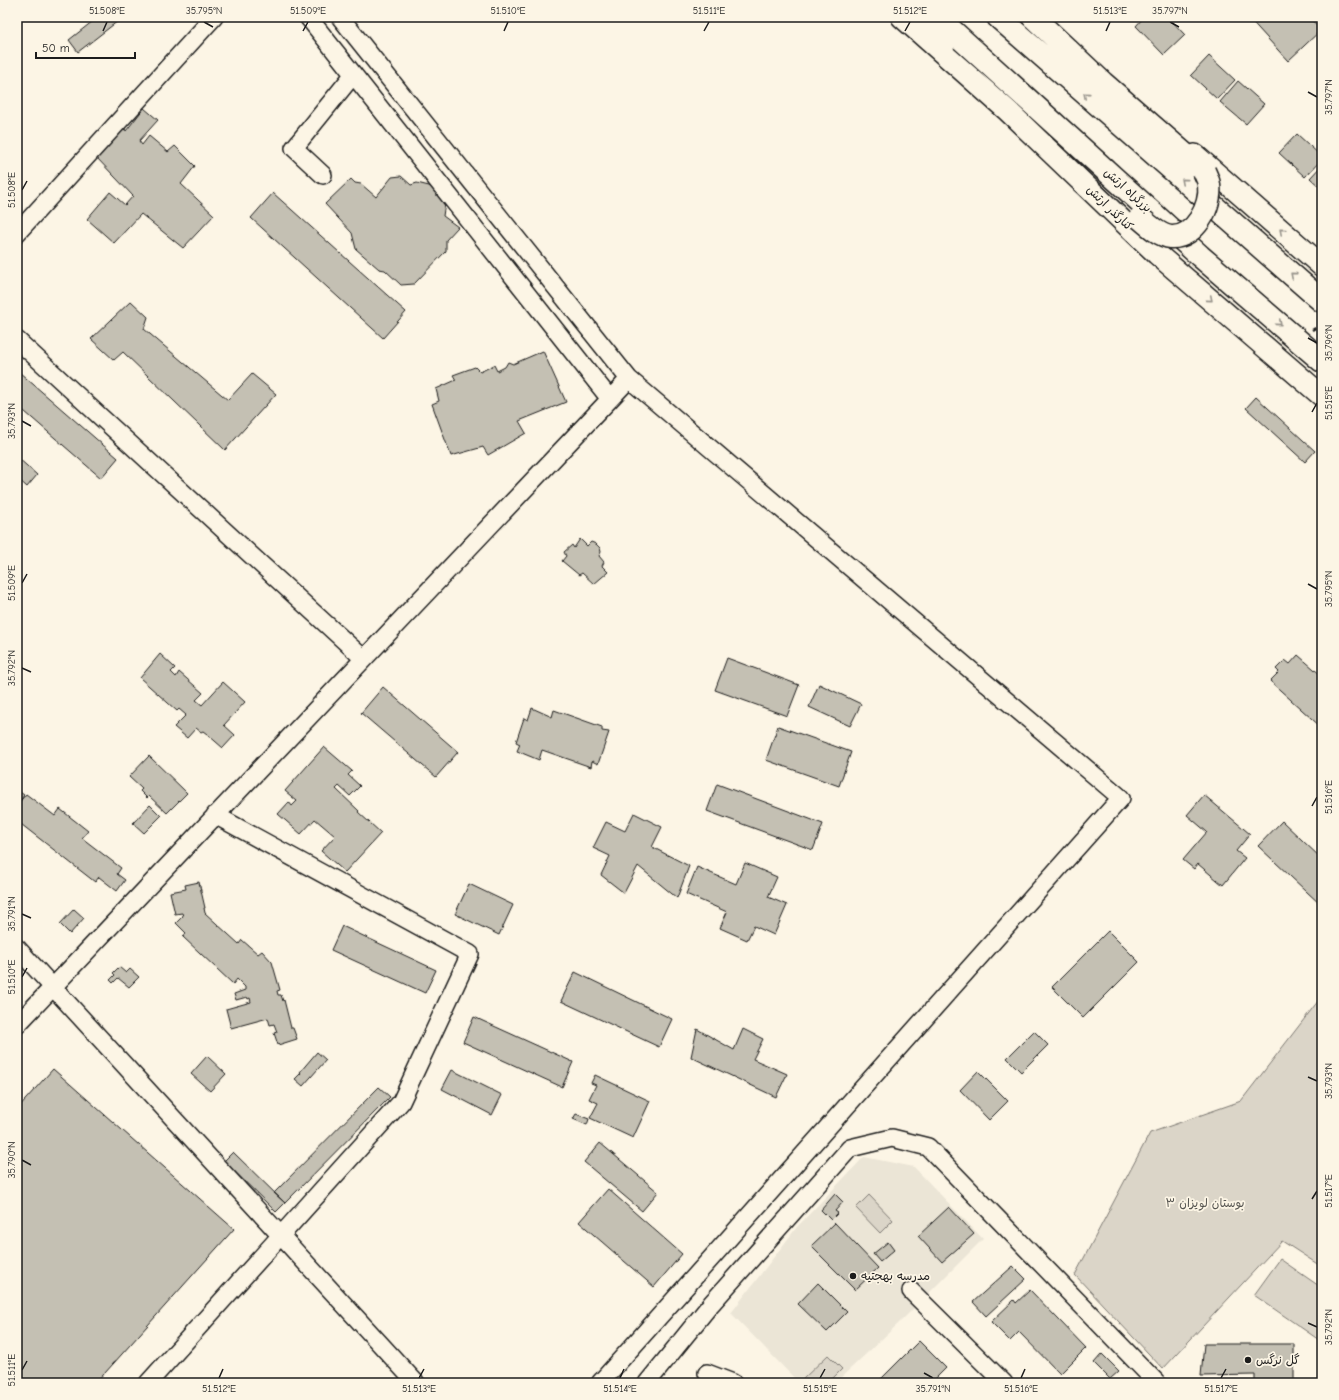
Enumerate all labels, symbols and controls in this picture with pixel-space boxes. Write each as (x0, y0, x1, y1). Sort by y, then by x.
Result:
text: 51.508°E (89, 5, 125, 17)
text: 35.795°N (186, 5, 222, 17)
text: 51.509°E (290, 5, 326, 17)
text: 51.510°E (491, 5, 525, 17)
text: 51.511°E (693, 5, 725, 17)
text: 51.512°E (893, 5, 927, 17)
text: 51.513°E (1093, 5, 1127, 17)
text: 35.797°N (1152, 5, 1188, 17)
scale bar (36, 34, 135, 60)
text: 50 m (42, 41, 70, 55)
text: 35.797°N (1323, 79, 1335, 115)
one-way arrow (1084, 92, 1091, 99)
street label: بزرگراه ارتش (1101, 165, 1155, 216)
text: 51.508°E (6, 172, 18, 208)
one-way arrow (1181, 178, 1189, 185)
street label: کنارگذر ارتش (1084, 182, 1136, 234)
one-way arrow (1279, 228, 1287, 235)
one-way arrow (1290, 272, 1297, 279)
one-way arrow (1205, 294, 1212, 301)
one-way arrow (1275, 318, 1282, 325)
text: 35.796°N (1323, 325, 1335, 361)
text: 51.515°E (1323, 386, 1335, 420)
text: 35.793°N (6, 403, 18, 439)
text: 51.509°E (6, 565, 18, 601)
text: 35.795°N (1323, 571, 1335, 607)
text: 35.792°N (6, 650, 18, 686)
text: 51.516°E (1323, 780, 1335, 814)
text: 35.791°N (6, 896, 18, 932)
text: 51.510°E (6, 960, 18, 994)
text: 35.793°N (1323, 1063, 1335, 1099)
text: 35.790°N (6, 1141, 18, 1179)
text: 51.517°E (1323, 1174, 1335, 1208)
park label: بوستان لویزان ۳ (1165, 1196, 1245, 1211)
place label: مدرسه بهجتیه (861, 1269, 930, 1284)
marker: مدرسه بهجتیه (848, 1271, 858, 1281)
text: 35.792°N (1323, 1309, 1335, 1345)
place label: گل نرگس (1256, 1353, 1300, 1367)
text: 51.511°E (6, 1354, 18, 1386)
marker: گل نرگس (1243, 1355, 1253, 1365)
text: 51.512°E (202, 1383, 236, 1395)
text: 51.513°E (402, 1383, 436, 1395)
text: 51.514°E (603, 1383, 637, 1395)
text: 51.515°E (803, 1383, 837, 1395)
text: 35.791°N (915, 1383, 951, 1395)
text: 51.516°E (1004, 1383, 1038, 1395)
text: 51.517°E (1204, 1383, 1238, 1395)

